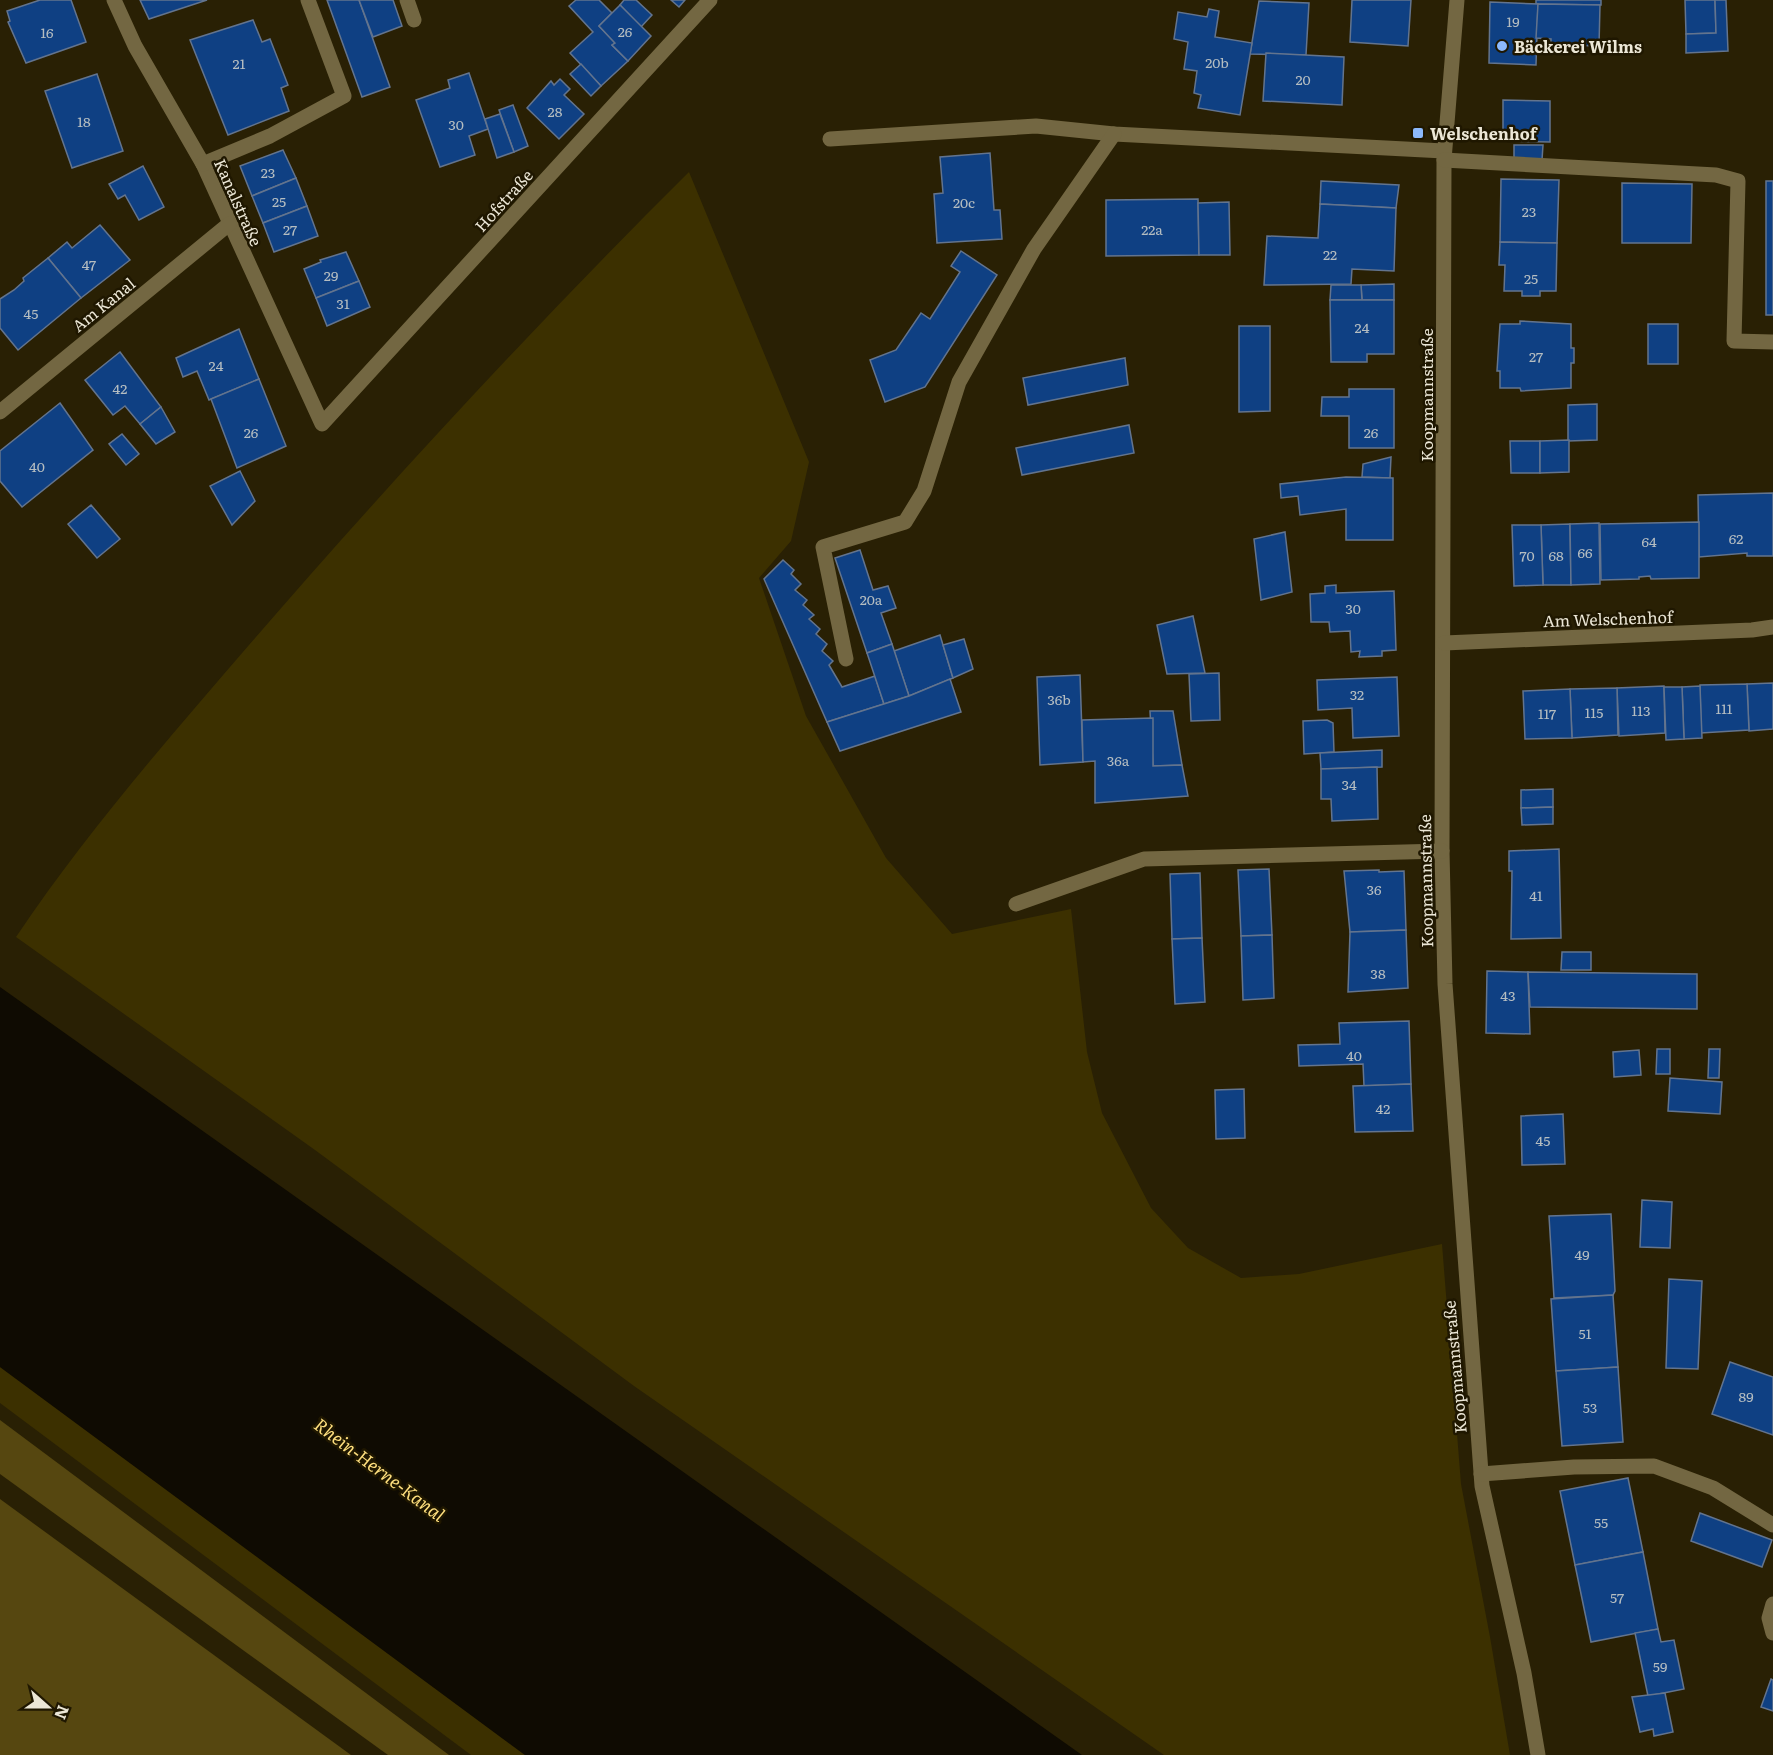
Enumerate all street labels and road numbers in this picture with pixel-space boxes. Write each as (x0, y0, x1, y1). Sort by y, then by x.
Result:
street label: Kanalstraße (209, 154, 269, 250)
street label: Hofstraße (468, 163, 538, 237)
street label: Am Kanal (66, 271, 140, 337)
street label: Koopmannstraße (1414, 328, 1438, 462)
street label: Am Welschenhof (1543, 604, 1675, 632)
street label: Koopmannstraße (1412, 814, 1438, 948)
street label: Koopmannstraße (1436, 1299, 1472, 1435)

